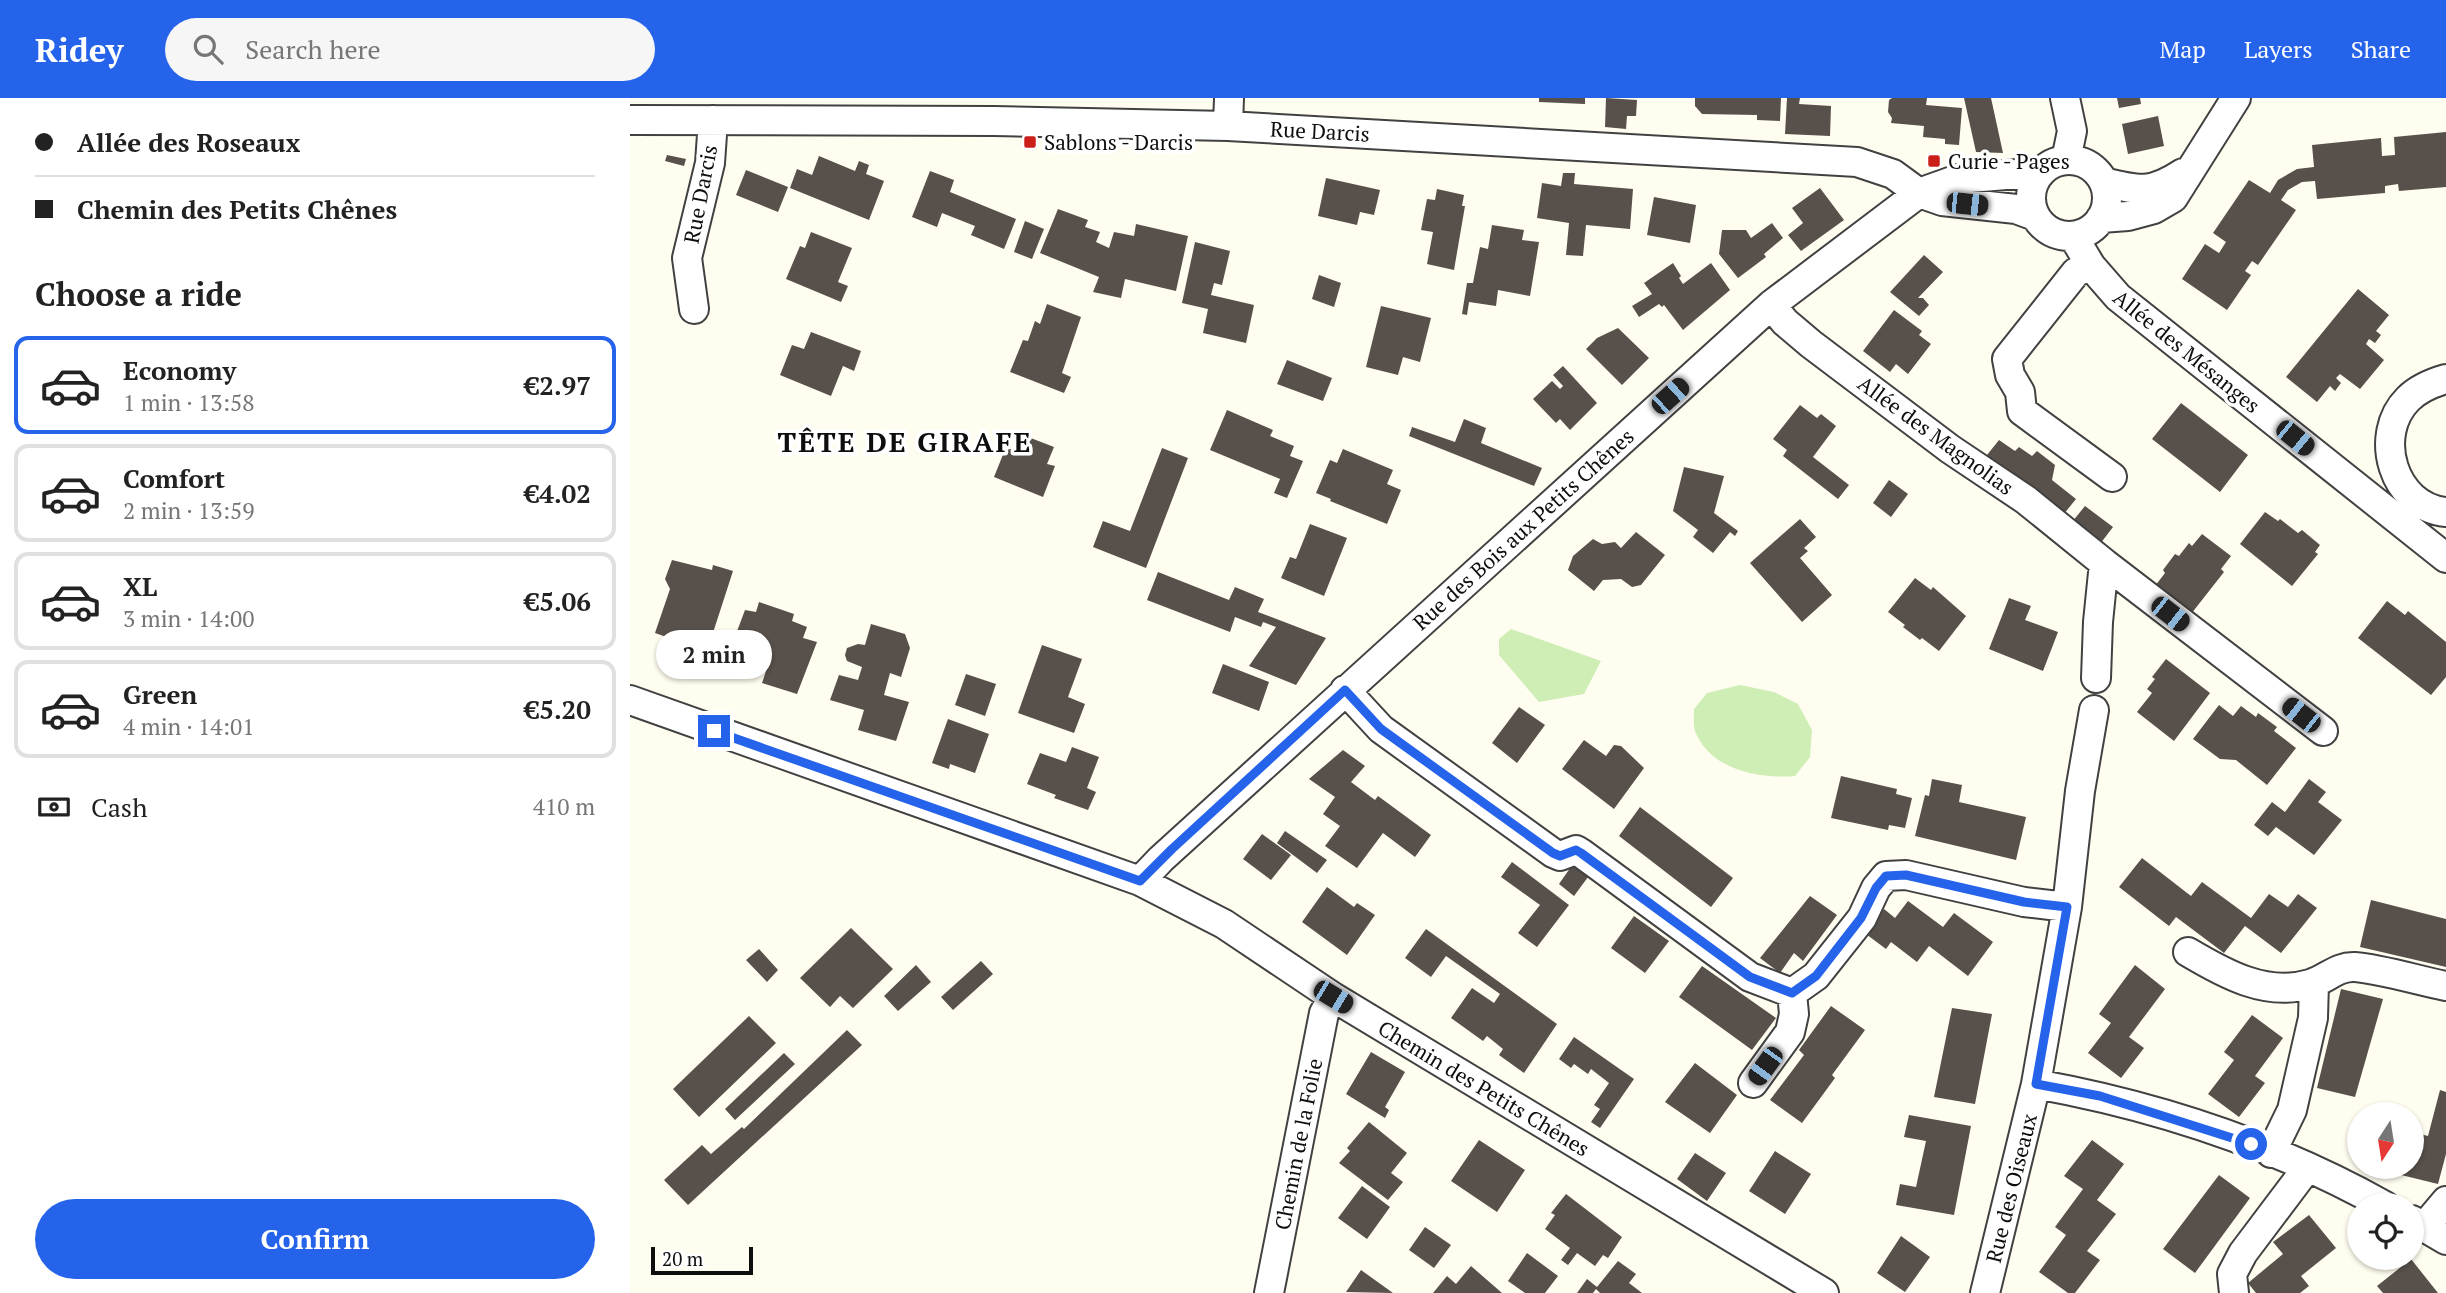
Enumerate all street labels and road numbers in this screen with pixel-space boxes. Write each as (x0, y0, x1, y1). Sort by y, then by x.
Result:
street label: Rue Darcis (1269, 114, 1371, 148)
street label: Rue Darcis (677, 142, 723, 246)
street label: Allée des Mésanges (2108, 283, 2266, 419)
street label: Allée des Magnolias (1853, 369, 2019, 501)
street label: Rue des Bois aux Petits Chênes (1407, 422, 1639, 636)
street label: Chemin des Petits Chênes (1373, 1014, 1595, 1162)
street label: Chemin de la Folie (1268, 1056, 1328, 1232)
street label: Rue des Oiseaux (1979, 1110, 2043, 1265)

